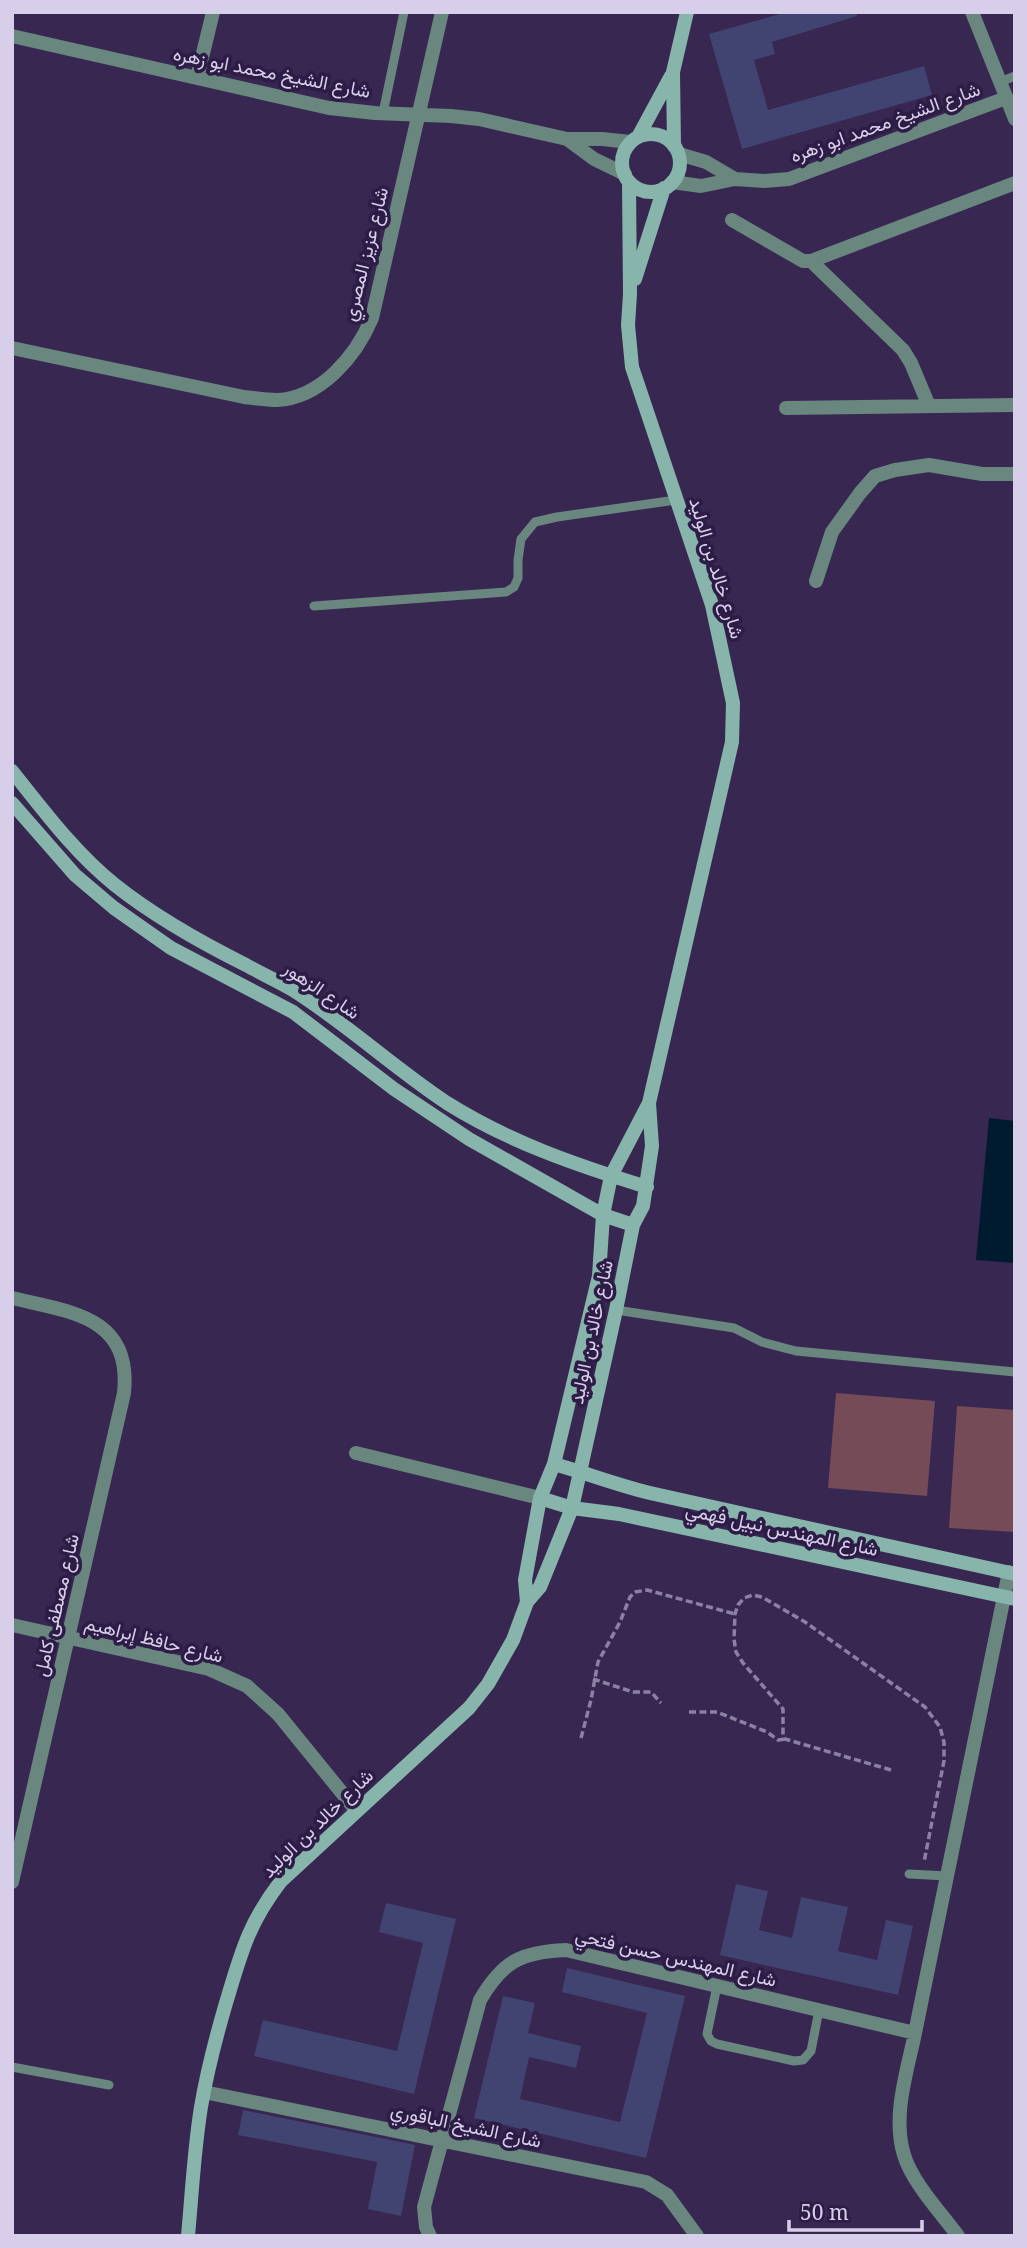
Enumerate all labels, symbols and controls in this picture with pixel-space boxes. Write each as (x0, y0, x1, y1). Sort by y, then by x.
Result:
street label: شارع الشيخ محمد ابو زهره (171, 40, 373, 105)
street label: شارع الشيخ محمد ابو زهره (786, 76, 984, 169)
street label: شارع عزيز المصري (336, 184, 397, 324)
street label: شارع خالد بن الوليد (683, 494, 751, 642)
street label: شارع الزهور (278, 954, 365, 1025)
street label: شارع خالد بن الوليد (563, 1258, 619, 1406)
street label: شارع المهندس نبيل فهمي (683, 1496, 881, 1565)
street label: شارع مصطفى كامل (27, 1531, 85, 1679)
street label: شارع حافظ إبراهيم (82, 1609, 226, 1669)
street label: شارع خالد بن الوليد (255, 1763, 379, 1883)
street label: شارع المهندس حسن فتحي (572, 1921, 779, 1996)
street label: شارع الشيخ الباقوري (388, 2096, 544, 2157)
scale bar (789, 2188, 922, 2232)
text: 50 m (800, 2198, 849, 2226)

